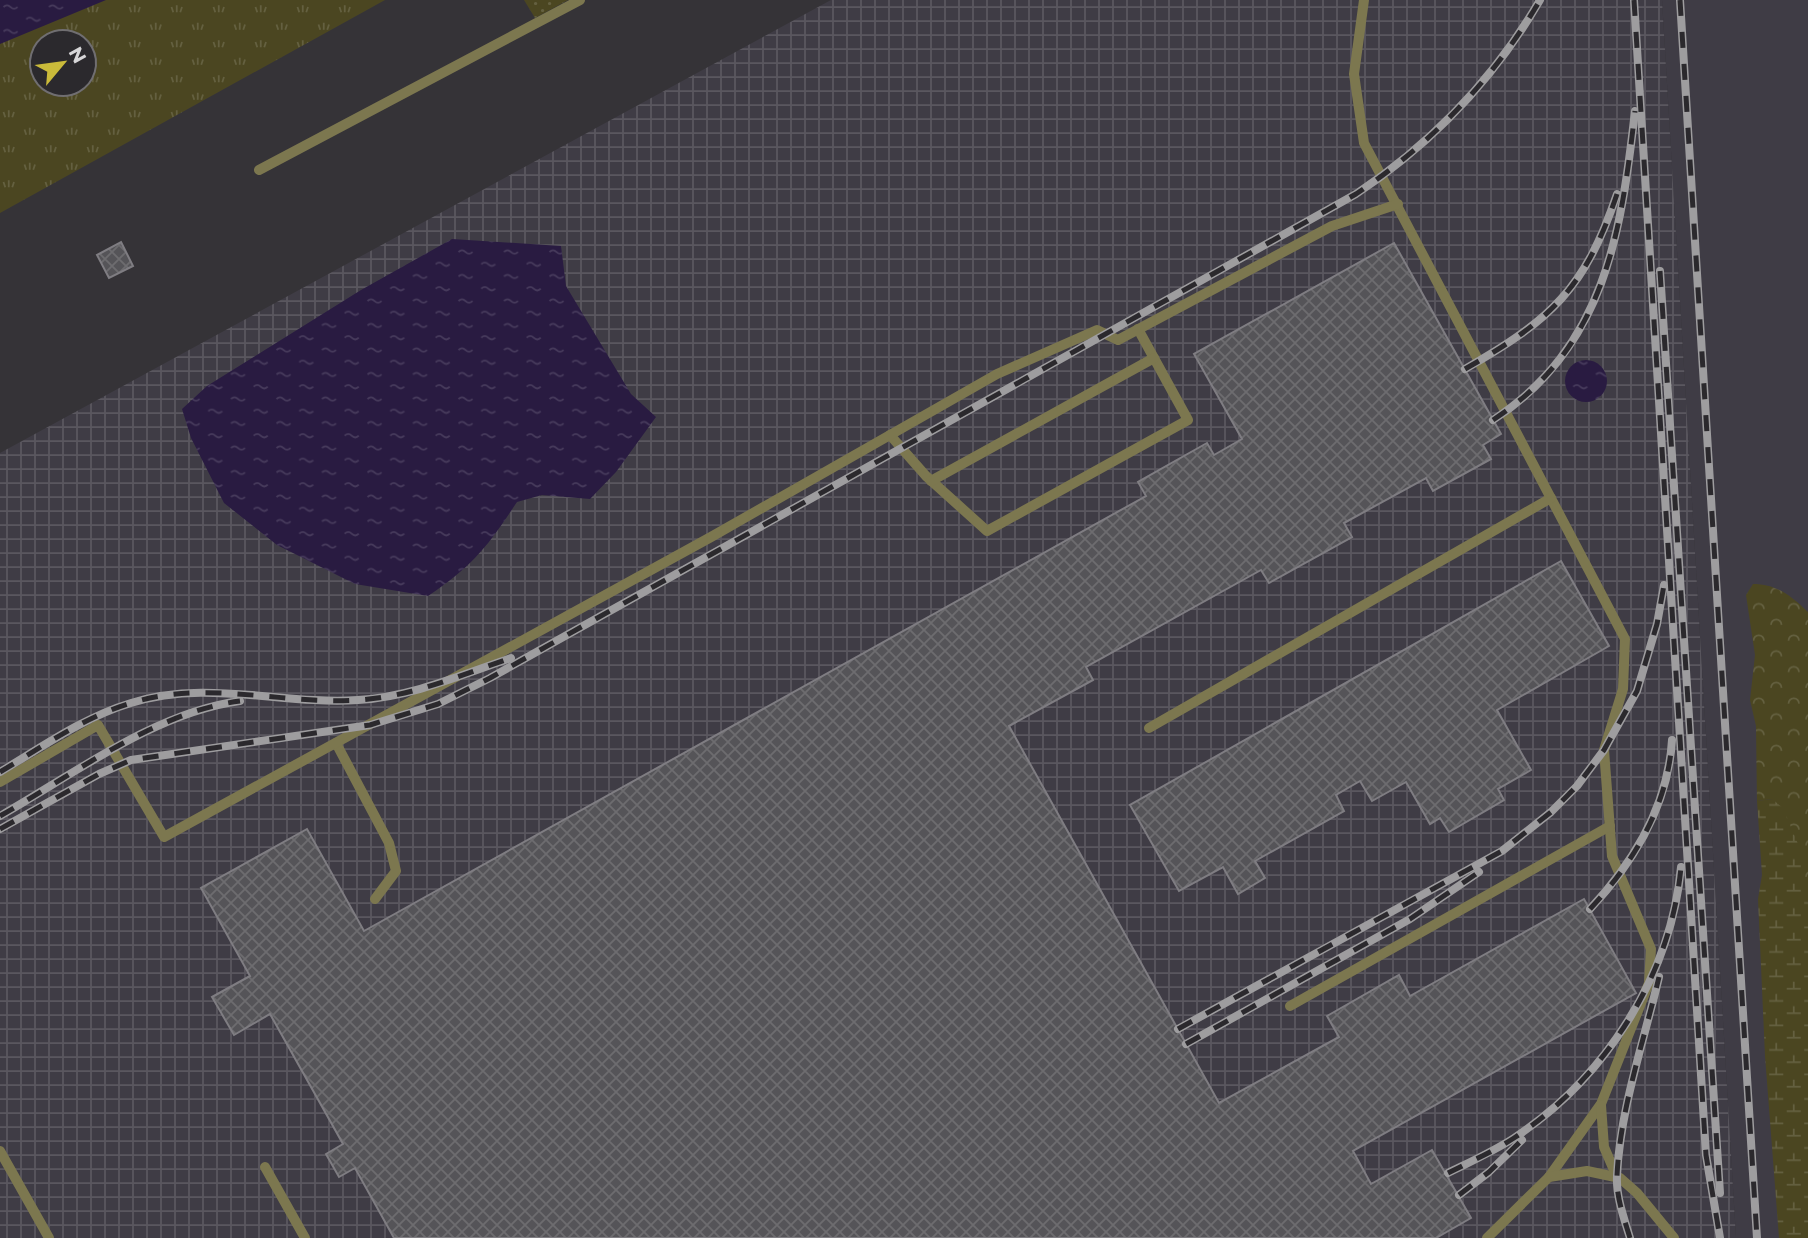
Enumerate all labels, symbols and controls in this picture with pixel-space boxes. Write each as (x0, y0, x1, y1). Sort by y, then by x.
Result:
north arrow (28, 28, 98, 98)
text: N (64, 43, 91, 67)

